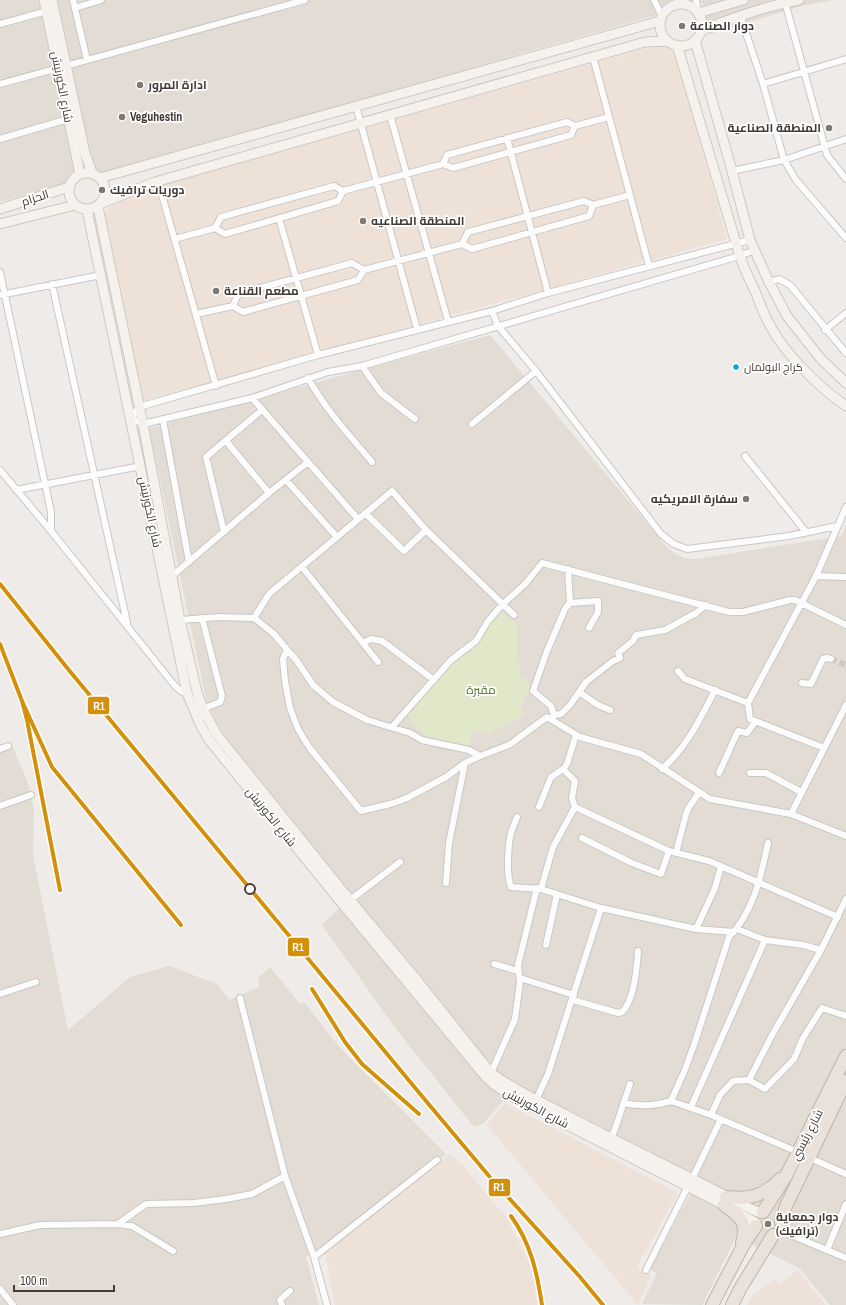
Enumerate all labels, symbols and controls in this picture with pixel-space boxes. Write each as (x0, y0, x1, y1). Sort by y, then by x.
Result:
place label: دوار الصناعة (690, 18, 754, 34)
marker: دوار الصناعة (677, 21, 687, 31)
street label: شارع الكورنيش (47, 50, 77, 124)
place label: ادارة المرور (147, 77, 207, 93)
marker: ادارة المرور (135, 80, 145, 90)
place label: Veguhestin (130, 109, 182, 125)
marker: Veguhestin (117, 112, 127, 122)
place label: المنطقة الصناعية (727, 120, 821, 136)
marker: المنطقة الصناعية (824, 123, 834, 133)
place label: دوريات ترافيك (110, 182, 184, 198)
marker: دوريات ترافيك (97, 185, 107, 195)
street label: الحزام (19, 186, 51, 210)
place label: المنطقة الصناعيه (371, 213, 465, 229)
marker: المنطقة الصناعيه (358, 216, 368, 226)
place label: مطعم القناعة (224, 283, 299, 299)
marker: مطعم القناعة (211, 286, 221, 296)
place label: كراج البولمان (744, 360, 803, 375)
marker: كراج البولمان (731, 362, 741, 372)
street label: شارع الكورنيش (135, 475, 165, 549)
place label: سفارة الامريكيه (651, 491, 738, 507)
marker: سفارة الامريكيه (741, 494, 751, 504)
park label: مقبرة (466, 682, 496, 698)
line badge: R1 (87, 696, 110, 715)
text: R1 (93, 699, 105, 713)
street label: شارع الكورنيش (242, 784, 300, 850)
unlabelled marker (244, 883, 256, 895)
line badge: R1 (287, 937, 310, 957)
text: R1 (292, 940, 304, 954)
street label: شارع الكورنيش (500, 1084, 572, 1132)
street label: شارع رئيسي (787, 1107, 829, 1164)
line badge: R1 (488, 1178, 511, 1197)
text: R1 (493, 1180, 505, 1194)
place label: دوار جمعاية (ترافيك) (776, 1209, 839, 1239)
marker: دوار جمعاية (ترافيك) (763, 1219, 773, 1229)
scale bar (14, 1267, 114, 1293)
text: 100 m (20, 1273, 47, 1289)

